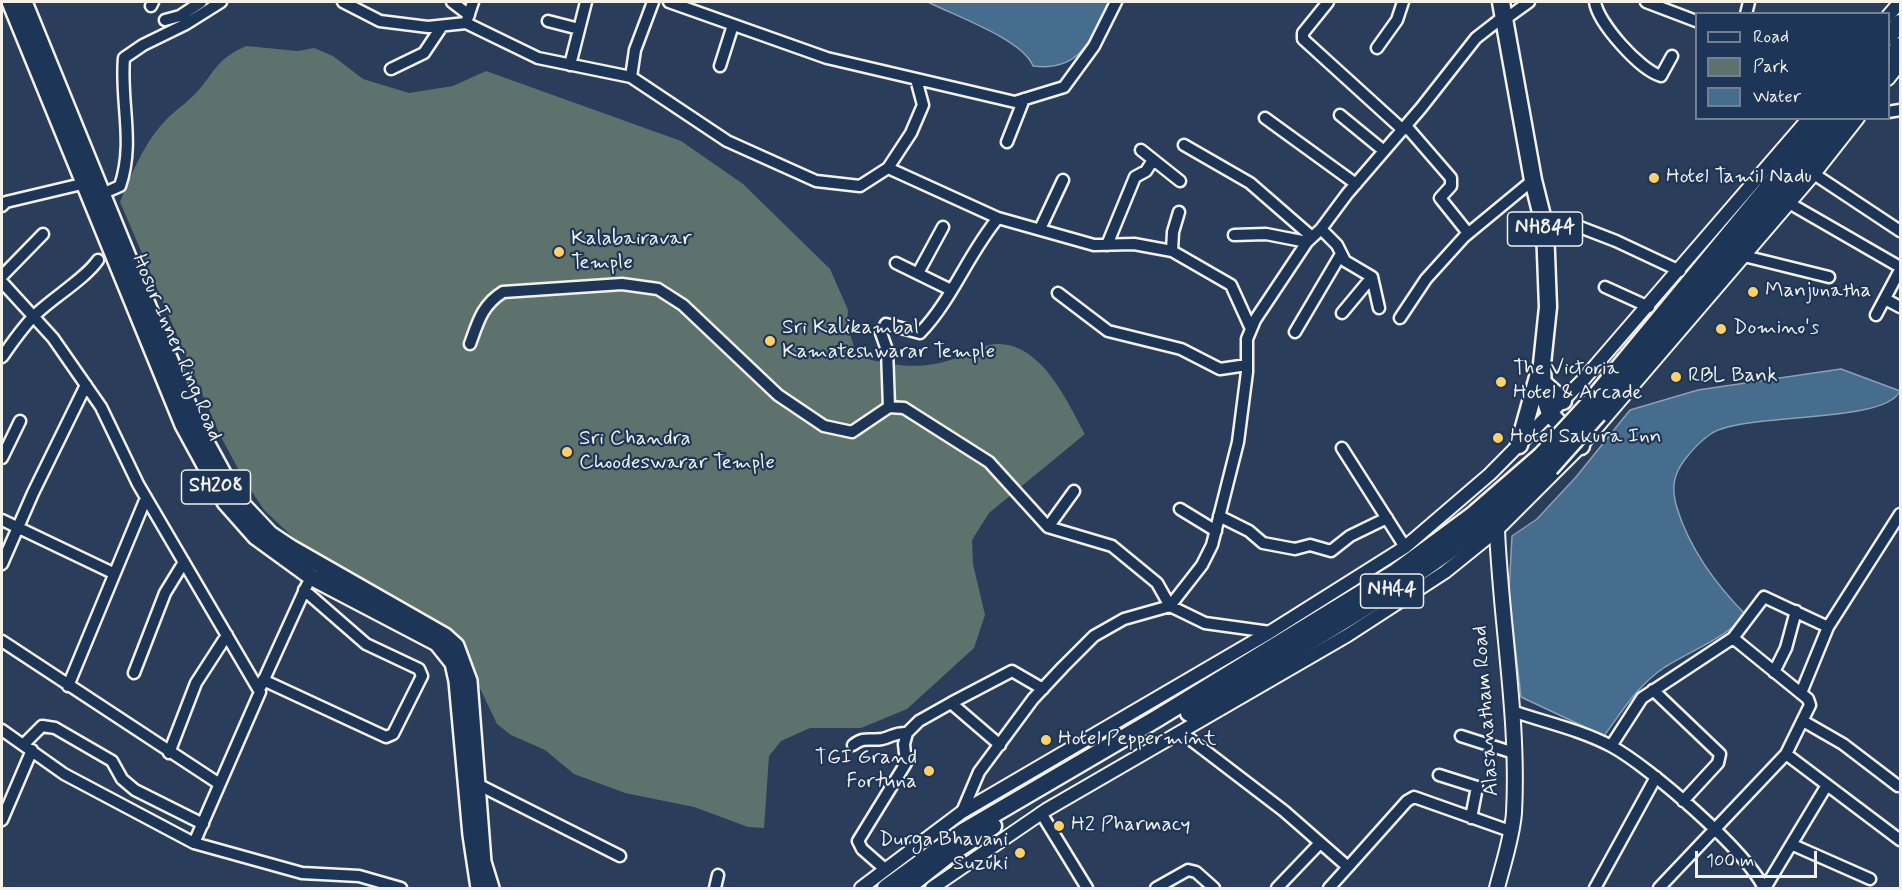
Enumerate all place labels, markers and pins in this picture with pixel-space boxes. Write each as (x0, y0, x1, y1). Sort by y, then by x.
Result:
place label: Hotel Tamil Nadu (1666, 165, 1812, 191)
marker: Hotel Tamil Nadu (1647, 171, 1661, 185)
place label: Kalabairavar Temple (571, 227, 692, 277)
marker: Kalabairavar Temple (552, 245, 566, 259)
place label: Manjunatha (1765, 279, 1871, 305)
marker: Manjunatha (1746, 285, 1760, 299)
place label: Sri Kalikambal Kamateshwarar Temple (782, 316, 995, 366)
place label: Domino's (1733, 316, 1819, 342)
marker: Domino's (1714, 322, 1728, 336)
marker: Sri Kalikambal Kamateshwarar Temple (763, 334, 777, 348)
place label: The Victoria Hotel & Arcade (1513, 357, 1642, 407)
place label: RBL Bank (1688, 364, 1778, 390)
marker: RBL Bank (1669, 370, 1683, 384)
marker: The Victoria Hotel & Arcade (1494, 375, 1508, 389)
place label: Hotel Sakura Inn (1510, 425, 1662, 451)
place label: Sri Chandra Choodeswarar Temple (579, 427, 775, 477)
marker: Hotel Sakura Inn (1491, 431, 1505, 445)
marker: Sri Chandra Choodeswarar Temple (560, 445, 574, 459)
place label: Hotel Peppermint (1058, 727, 1216, 753)
marker: Hotel Peppermint (1039, 733, 1053, 747)
place label: TGI Grand Fortuna (815, 746, 917, 796)
marker: TGI Grand Fortuna (922, 764, 936, 778)
place label: H2 Pharmacy (1071, 813, 1191, 839)
marker: H2 Pharmacy (1052, 819, 1066, 833)
place label: Durga Bhavani Suzuki (879, 828, 1008, 878)
marker: Durga Bhavani Suzuki (1013, 846, 1027, 860)

